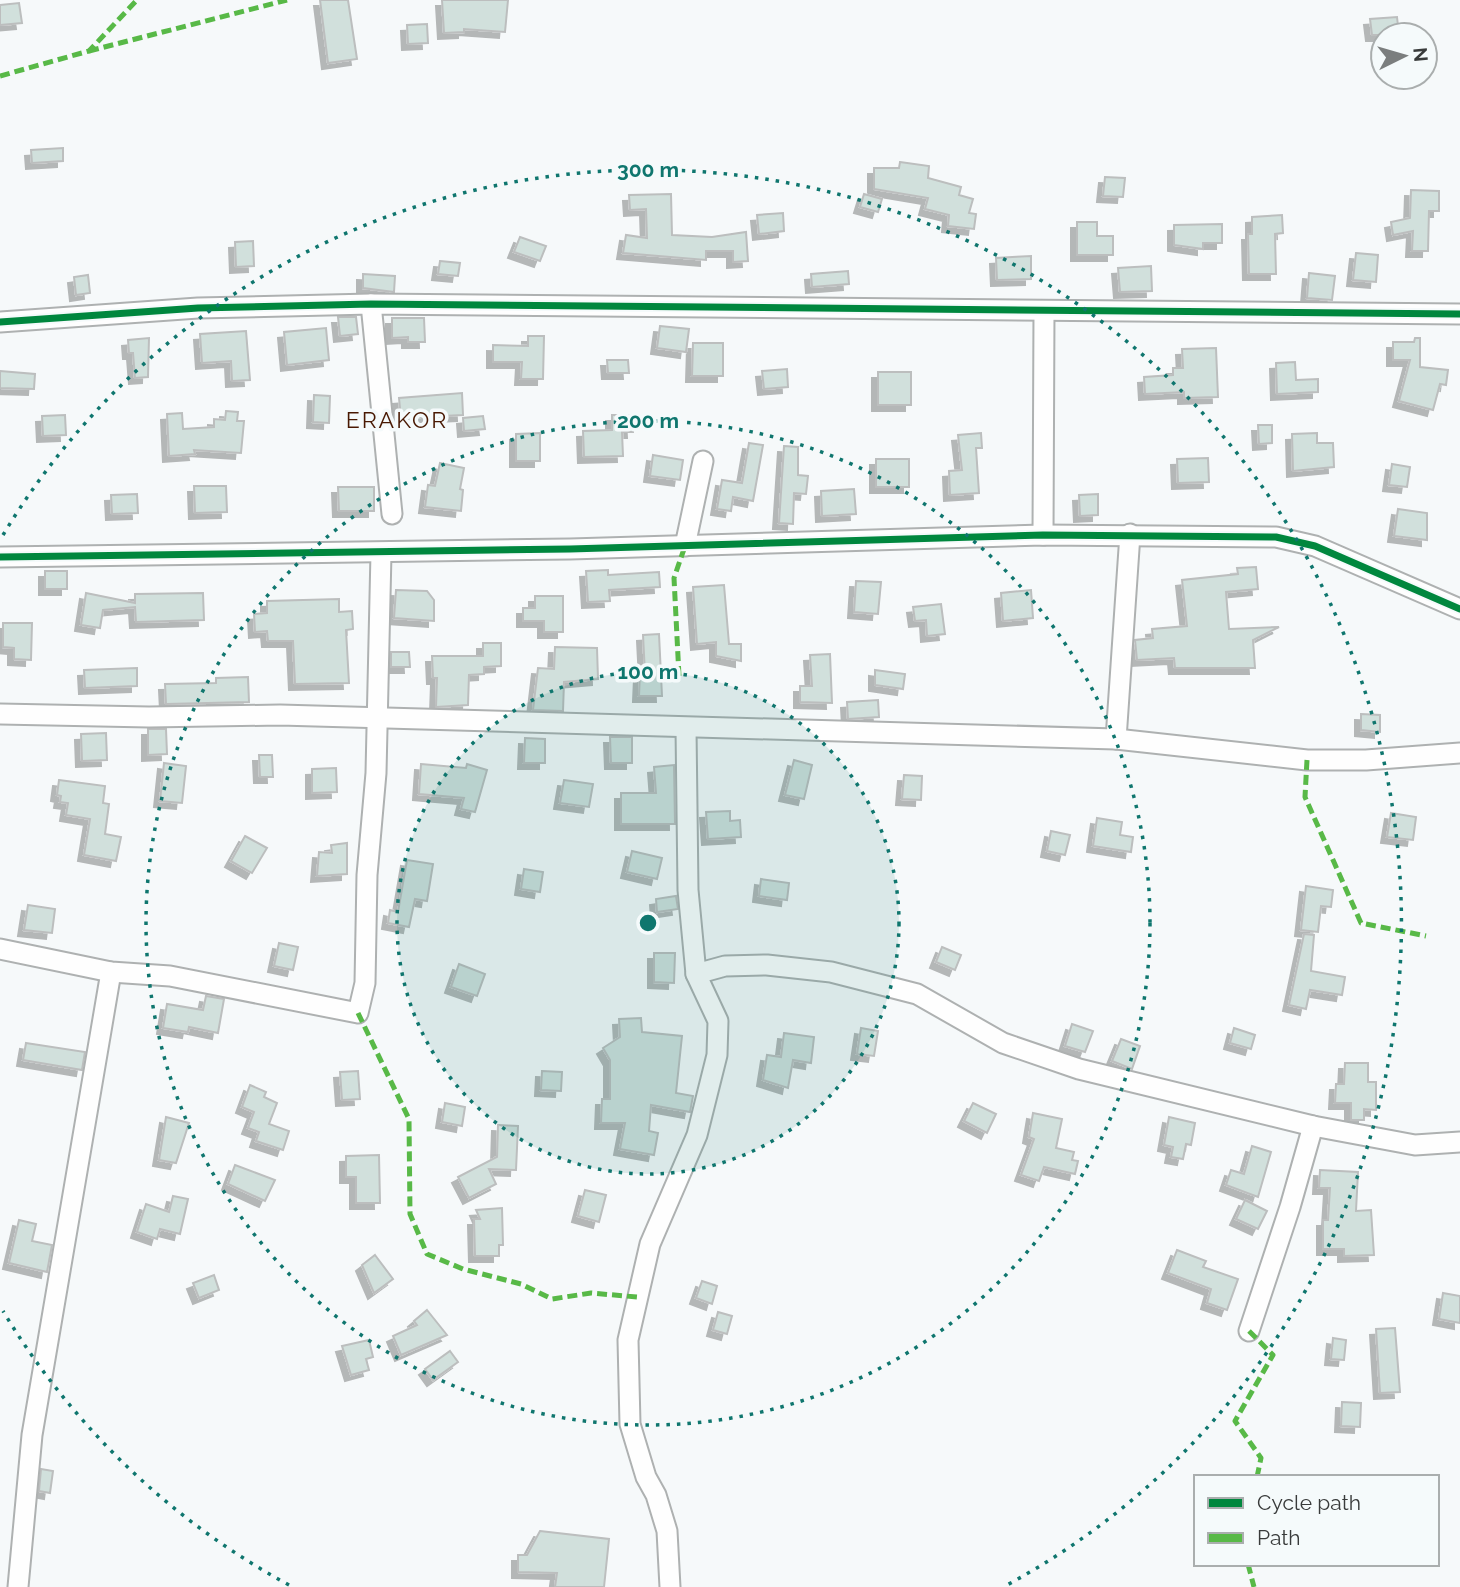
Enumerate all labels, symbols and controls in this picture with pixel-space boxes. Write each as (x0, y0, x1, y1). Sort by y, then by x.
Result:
north arrow (1369, 21, 1439, 91)
text: N (1409, 46, 1433, 63)
text: 300 m (617, 157, 679, 182)
district label: ERAKOR (346, 406, 448, 433)
text: 200 m (617, 408, 679, 433)
text: 100 m (618, 659, 678, 684)
centre of rings (636, 911, 660, 935)
legend (1194, 1475, 1439, 1566)
text: Cycle path (1257, 1490, 1361, 1515)
text: Path (1257, 1525, 1301, 1550)

